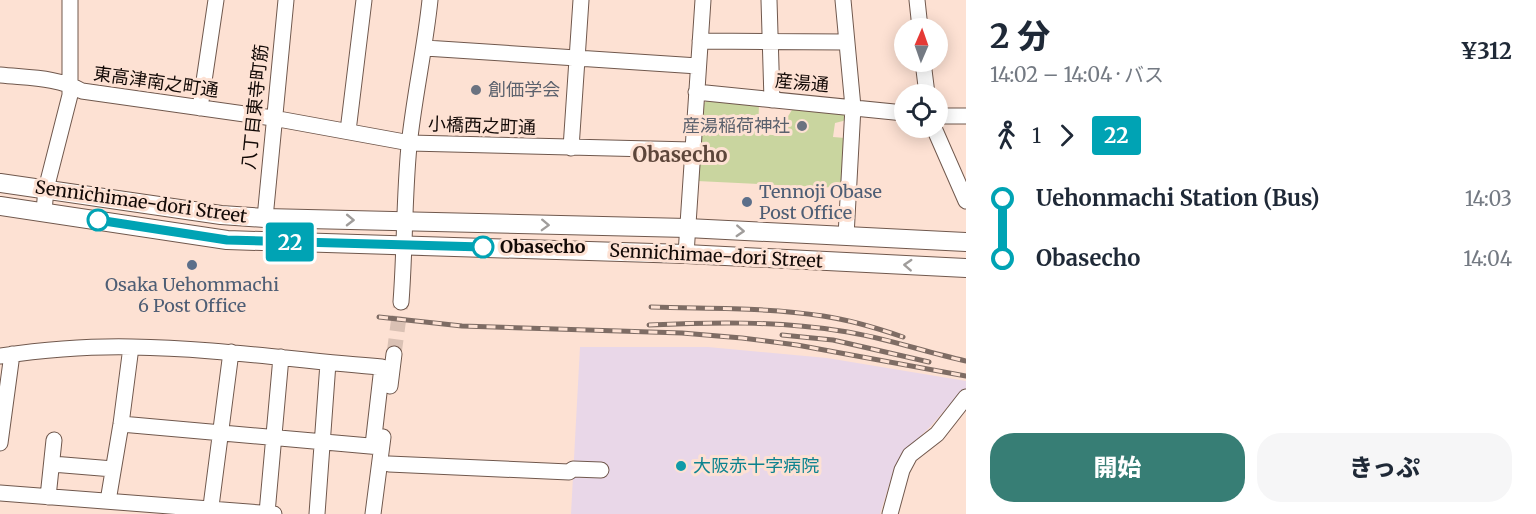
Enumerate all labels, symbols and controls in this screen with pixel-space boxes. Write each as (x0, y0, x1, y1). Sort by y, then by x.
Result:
text: 2 分 (990, 16, 1050, 57)
north arrow (894, 18, 948, 72)
map controls (894, 18, 948, 138)
text: ¥312 (1460, 37, 1512, 65)
street label: 八丁目東寺町筋 (236, 43, 273, 171)
street label: 東高津南之町通 (92, 61, 220, 102)
text: 14:02 – 14:04 · バス (990, 62, 1164, 87)
street label: 産湯通 (774, 69, 830, 96)
place label: 創価学会 (488, 78, 560, 101)
marker: 創価学会 (469, 83, 483, 97)
button: locate (894, 84, 948, 138)
street label: 小橋西之町通 (428, 112, 536, 139)
place label: 産湯稲荷神社 (682, 114, 790, 137)
marker: 産湯稲荷神社 (795, 119, 809, 133)
icon: walk (990, 119, 1023, 152)
icon: forward (1050, 119, 1083, 152)
text: 22 (1104, 122, 1129, 149)
text: 1 (1032, 123, 1041, 148)
district label: Obasecho (633, 142, 728, 167)
street label: Sennichimae-dori Street (34, 175, 249, 228)
place label: Tennoji Obase Post Office (759, 180, 882, 224)
text: Uehonmachi Station (Bus) (1036, 184, 1320, 212)
text: 14:03 (1465, 186, 1512, 211)
marker: Tennoji Obase Post Office (740, 195, 754, 209)
unlabelled marker (87, 209, 109, 231)
one-way arrow (346, 213, 355, 226)
one-way arrow (541, 218, 550, 231)
line badge: 22 (263, 222, 317, 262)
one-way arrow (735, 224, 744, 237)
text: 22 (278, 229, 302, 256)
place label: Obasecho (500, 235, 586, 258)
marker: Obasecho (472, 236, 494, 258)
street label: Sennichimae-dori Street (609, 238, 823, 273)
text: Obasecho (1036, 244, 1140, 272)
text: 14:04 (1463, 246, 1512, 271)
marker: Osaka Uehommachi 6 Post Office (185, 258, 199, 272)
one-way arrow (903, 259, 912, 272)
place label: Osaka Uehommachi 6 Post Office (105, 273, 279, 317)
button: 開始 (990, 433, 1245, 502)
button: きっぷ (1257, 433, 1512, 502)
place label: 大阪赤十字病院 (693, 454, 819, 477)
marker: 大阪赤十字病院 (674, 459, 688, 473)

